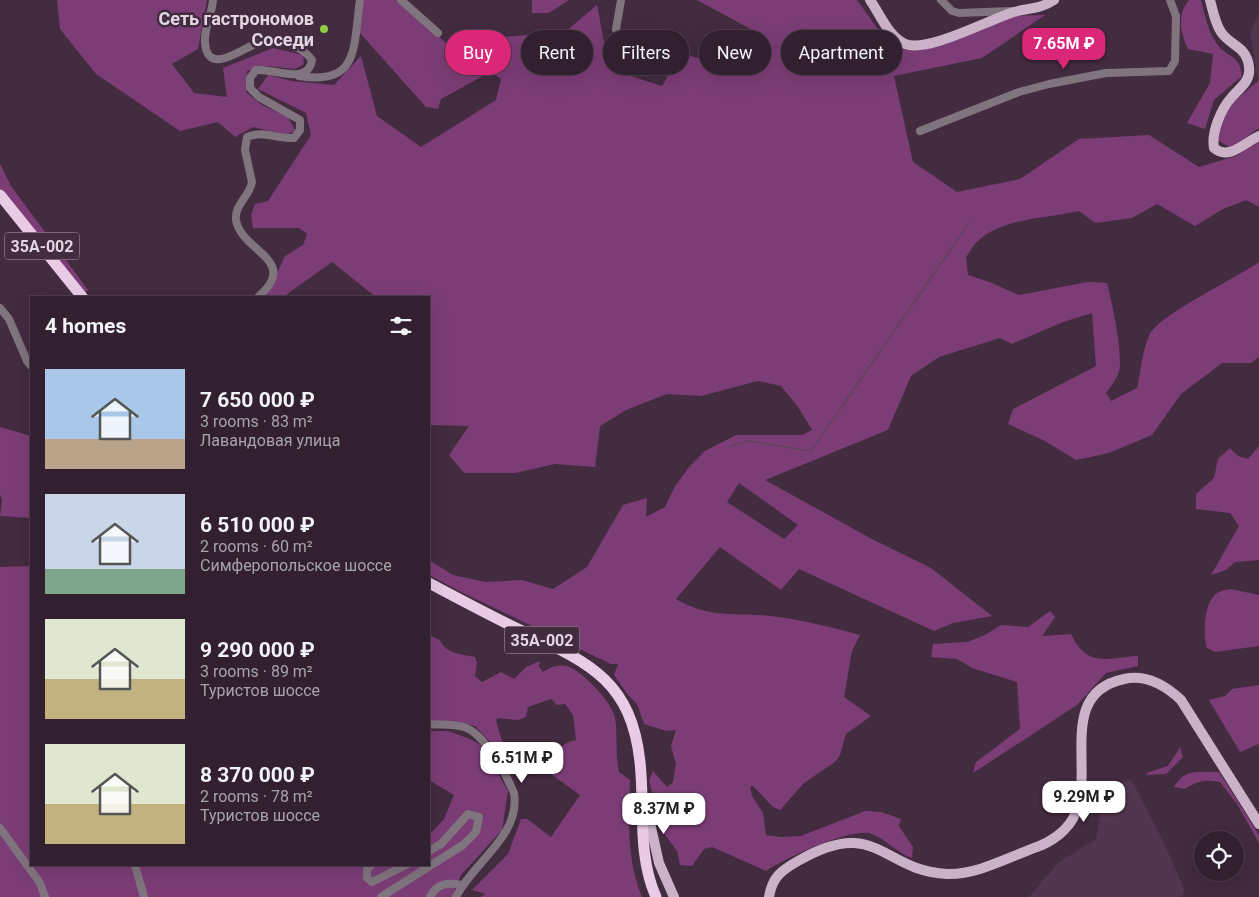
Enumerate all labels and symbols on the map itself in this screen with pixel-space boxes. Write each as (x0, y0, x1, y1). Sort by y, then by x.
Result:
place label: Сеть гастрономов Соседи (159, 8, 314, 50)
marker: Сеть гастрономов Соседи (318, 23, 330, 35)
pin: 7.65M ₽ (1018, 28, 1110, 70)
road number: 35А-002 (5, 232, 80, 260)
road number: 35А-002 (504, 626, 580, 654)
pin: 6.51M ₽ (476, 742, 568, 784)
pin: 9.29M ₽ (1038, 780, 1130, 823)
pin: 8.37M ₽ (618, 792, 710, 835)

